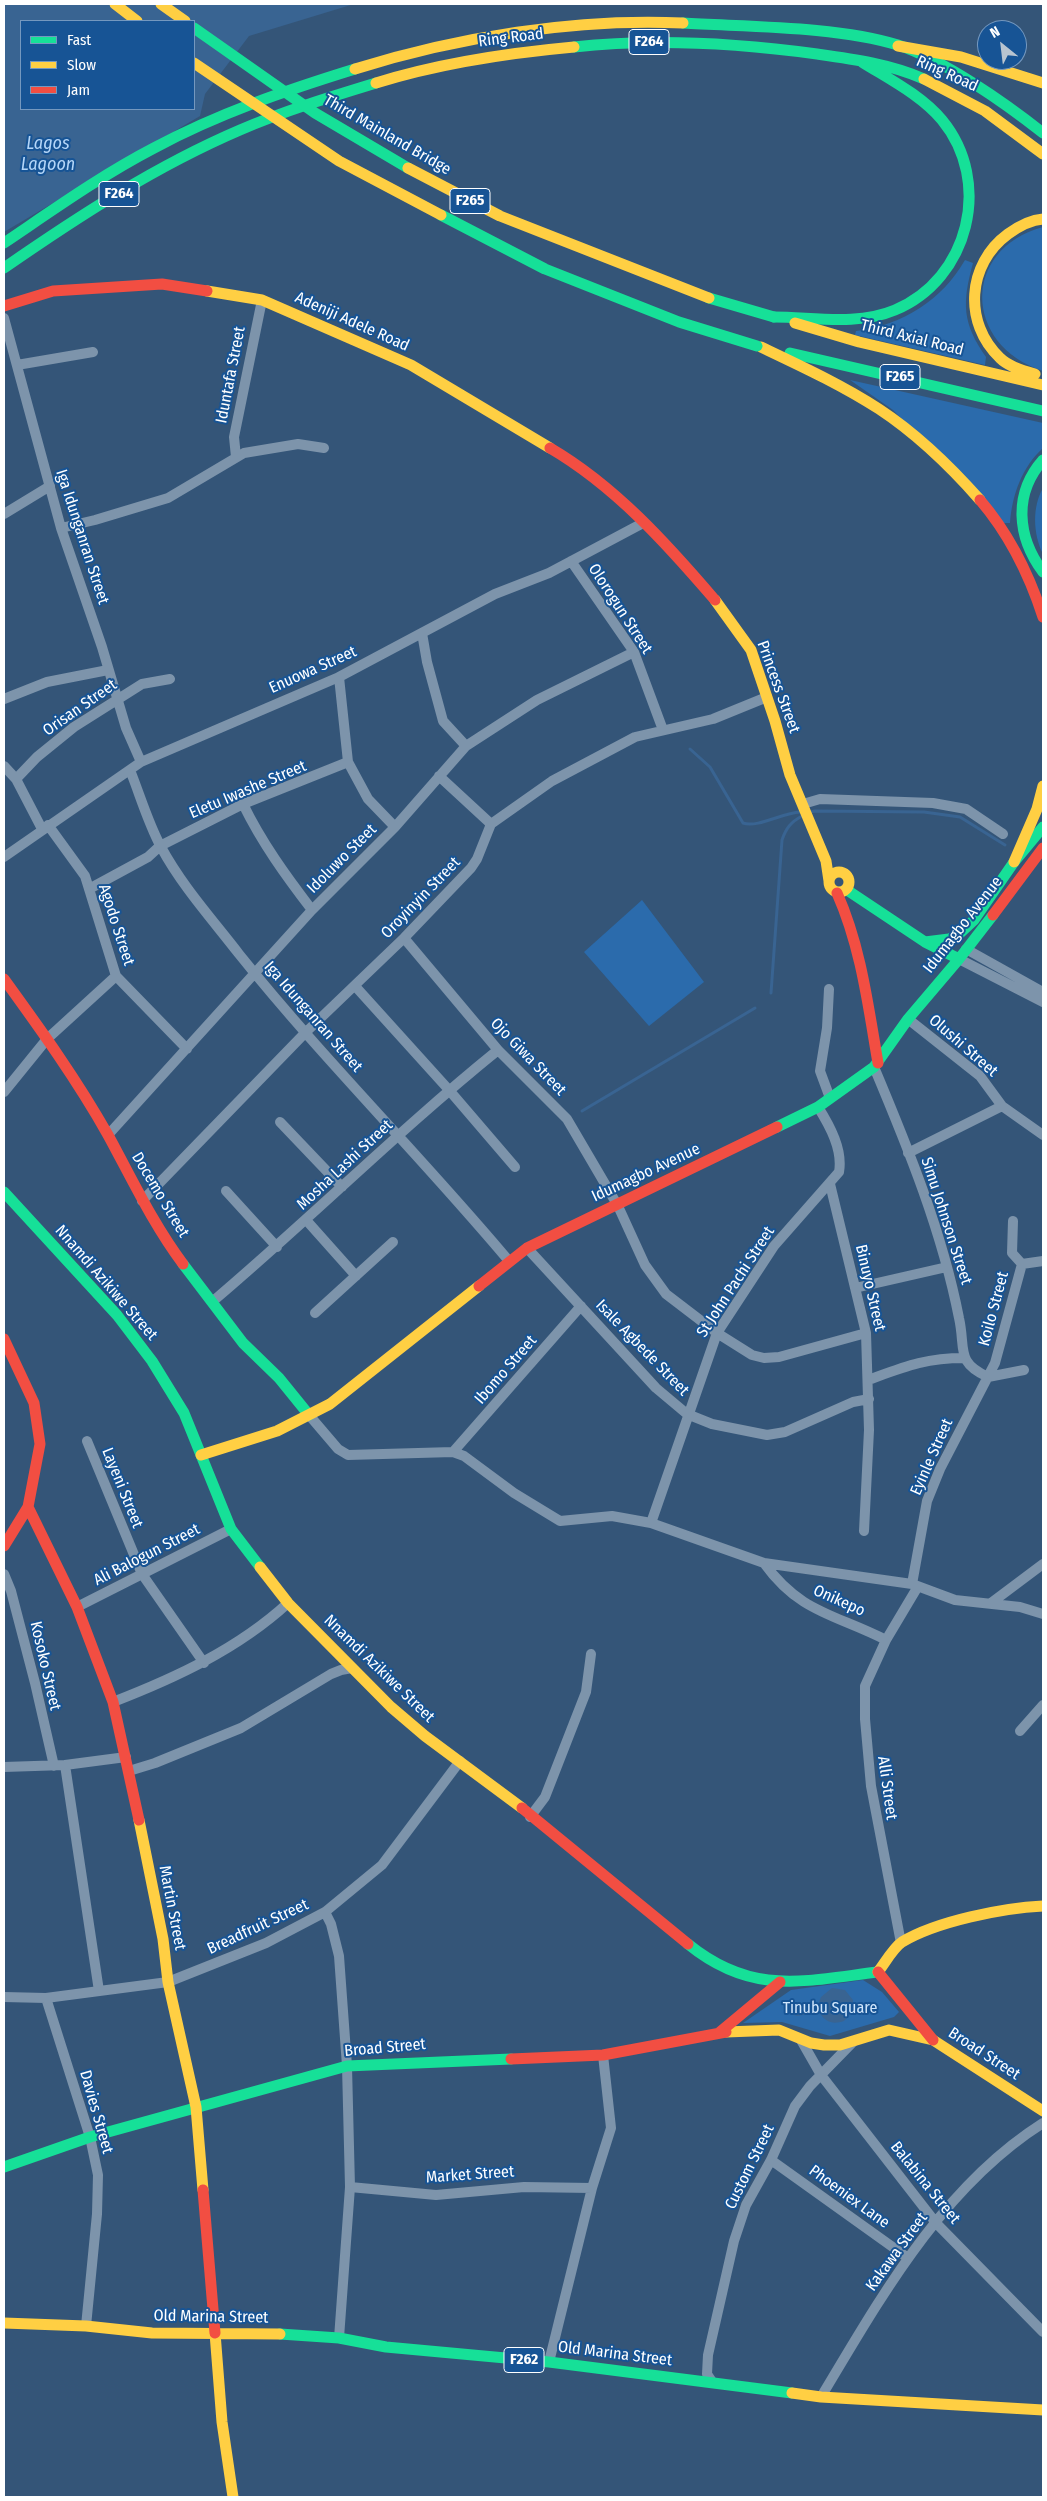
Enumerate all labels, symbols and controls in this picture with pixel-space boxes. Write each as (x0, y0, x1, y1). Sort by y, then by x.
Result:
legend (20, 20, 195, 110)
north arrow (977, 20, 1027, 70)
text: N (987, 23, 1003, 42)
street label: Ring Road (477, 24, 545, 52)
road number: F264 (629, 30, 669, 54)
text: Fast (67, 31, 91, 49)
street label: Ring Road (913, 52, 981, 96)
text: Slow (67, 56, 96, 74)
text: Jam (67, 81, 90, 99)
street label: Third Mainland Bridge (320, 91, 454, 179)
water label: Lagos Lagoon (21, 133, 75, 176)
road number: F264 (99, 182, 139, 206)
road number: F265 (450, 188, 490, 214)
street label: Adeniji Adele Road (292, 288, 412, 356)
street label: Third Axial Road (858, 316, 966, 360)
street label: Iduntafa Street (212, 325, 250, 425)
road number: F265 (880, 364, 920, 390)
street label: Iga Idunganran Street (51, 467, 113, 607)
street label: Olorogun Street (584, 560, 656, 658)
street label: Princess Street (752, 638, 804, 736)
street label: Enuowa Street (266, 642, 360, 698)
street label: Orisan Street (39, 676, 121, 740)
street label: Eletu Iwashe Street (187, 757, 309, 823)
street label: Idoluwo Steet (303, 820, 381, 898)
street label: Oroyinyin Street (377, 853, 465, 943)
street label: Idumagbo Avenue (919, 873, 1007, 977)
street label: Agodo Street (94, 882, 138, 968)
street label: Iga Idunganran Street (260, 958, 366, 1076)
street label: Olushi Street (925, 1011, 1001, 1081)
street label: Ojo Giwa Street (486, 1014, 570, 1100)
street label: Mosha Lashi Street (293, 1116, 397, 1214)
street label: Idumagbo Avenue (589, 1139, 703, 1207)
street label: Docemo Street (127, 1149, 193, 1241)
street label: Simu Johnson Street (916, 1155, 976, 1287)
street label: Nnamdi Azikiwe Street (51, 1221, 161, 1345)
street label: St John Pachi Street (693, 1223, 779, 1341)
street label: Binuyo Street (851, 1243, 889, 1333)
street label: Koilo Street (975, 1270, 1013, 1348)
street label: Isale Agbede Street (591, 1296, 693, 1400)
street label: Ibomo Street (471, 1332, 541, 1408)
street label: Eyinle Street (907, 1416, 957, 1498)
street label: Layeni Street (97, 1445, 147, 1531)
street label: Ali Balogun Street (91, 1520, 203, 1590)
street label: Onikepo (810, 1581, 868, 1621)
street label: Nnamdi Azikiwe Street (320, 1611, 438, 1727)
street label: Kosoko Street (25, 1620, 65, 1712)
street label: Alli Street (873, 1755, 901, 1821)
street label: Martin Street (154, 1864, 190, 1952)
street label: Breadfruit Street (204, 1895, 312, 1959)
park label: Tinubu Square (783, 1999, 877, 2019)
street label: Broad Street (945, 2024, 1023, 2084)
street label: Broad Street (343, 2035, 427, 2061)
street label: Davies Street (75, 2068, 117, 2156)
street label: Custom Street (721, 2122, 779, 2212)
street label: Balabina Street (886, 2138, 964, 2228)
street label: Phoeniex Lane (805, 2161, 893, 2233)
street label: Market Street (425, 2162, 515, 2188)
street label: Kakawa Street (862, 2209, 932, 2295)
street label: Old Marina Street (153, 2306, 269, 2328)
street label: Old Marina Street (557, 2337, 673, 2371)
road number: F262 (504, 2348, 544, 2372)

